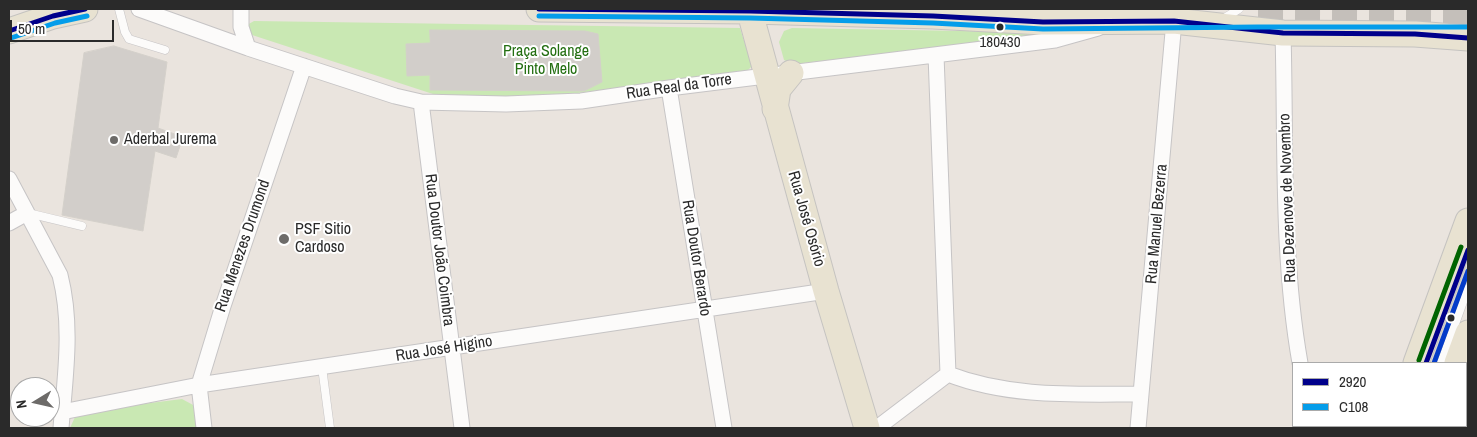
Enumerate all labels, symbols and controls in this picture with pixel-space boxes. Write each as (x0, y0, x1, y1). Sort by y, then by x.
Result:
scale bar (12, 10, 116, 42)
text: 50 m (18, 18, 45, 39)
marker: 180430 (995, 22, 1005, 32)
place label: 180430 (979, 34, 1021, 52)
park label: Praça Solange Pinto Melo (503, 42, 589, 80)
street label: Rua Real da Torre (625, 70, 733, 104)
street label: Rua Dezenove de Novembro (1275, 113, 1301, 283)
place label: Aderbal Jurema (124, 130, 217, 150)
marker: Aderbal Jurema (108, 134, 120, 146)
street label: Rua Manuel Bezerra (1142, 163, 1172, 285)
street label: Rua José Osório (783, 169, 829, 269)
street label: Rua Doutor João Coimbra (420, 173, 458, 327)
street label: Rua Menezes Drumond (211, 177, 275, 315)
street label: Rua Doutor Berardo (677, 199, 715, 317)
place label: PSF Sitio Cardoso (295, 220, 351, 258)
marker: PSF Sitio Cardoso (277, 232, 291, 246)
unlabelled marker (1446, 313, 1456, 323)
street label: Rua José Higino (394, 332, 494, 366)
legend (1292, 362, 1467, 427)
text: 2920 (1339, 371, 1366, 392)
north arrow (10, 377, 60, 427)
text: C108 (1339, 396, 1368, 417)
text: N (12, 399, 31, 410)

